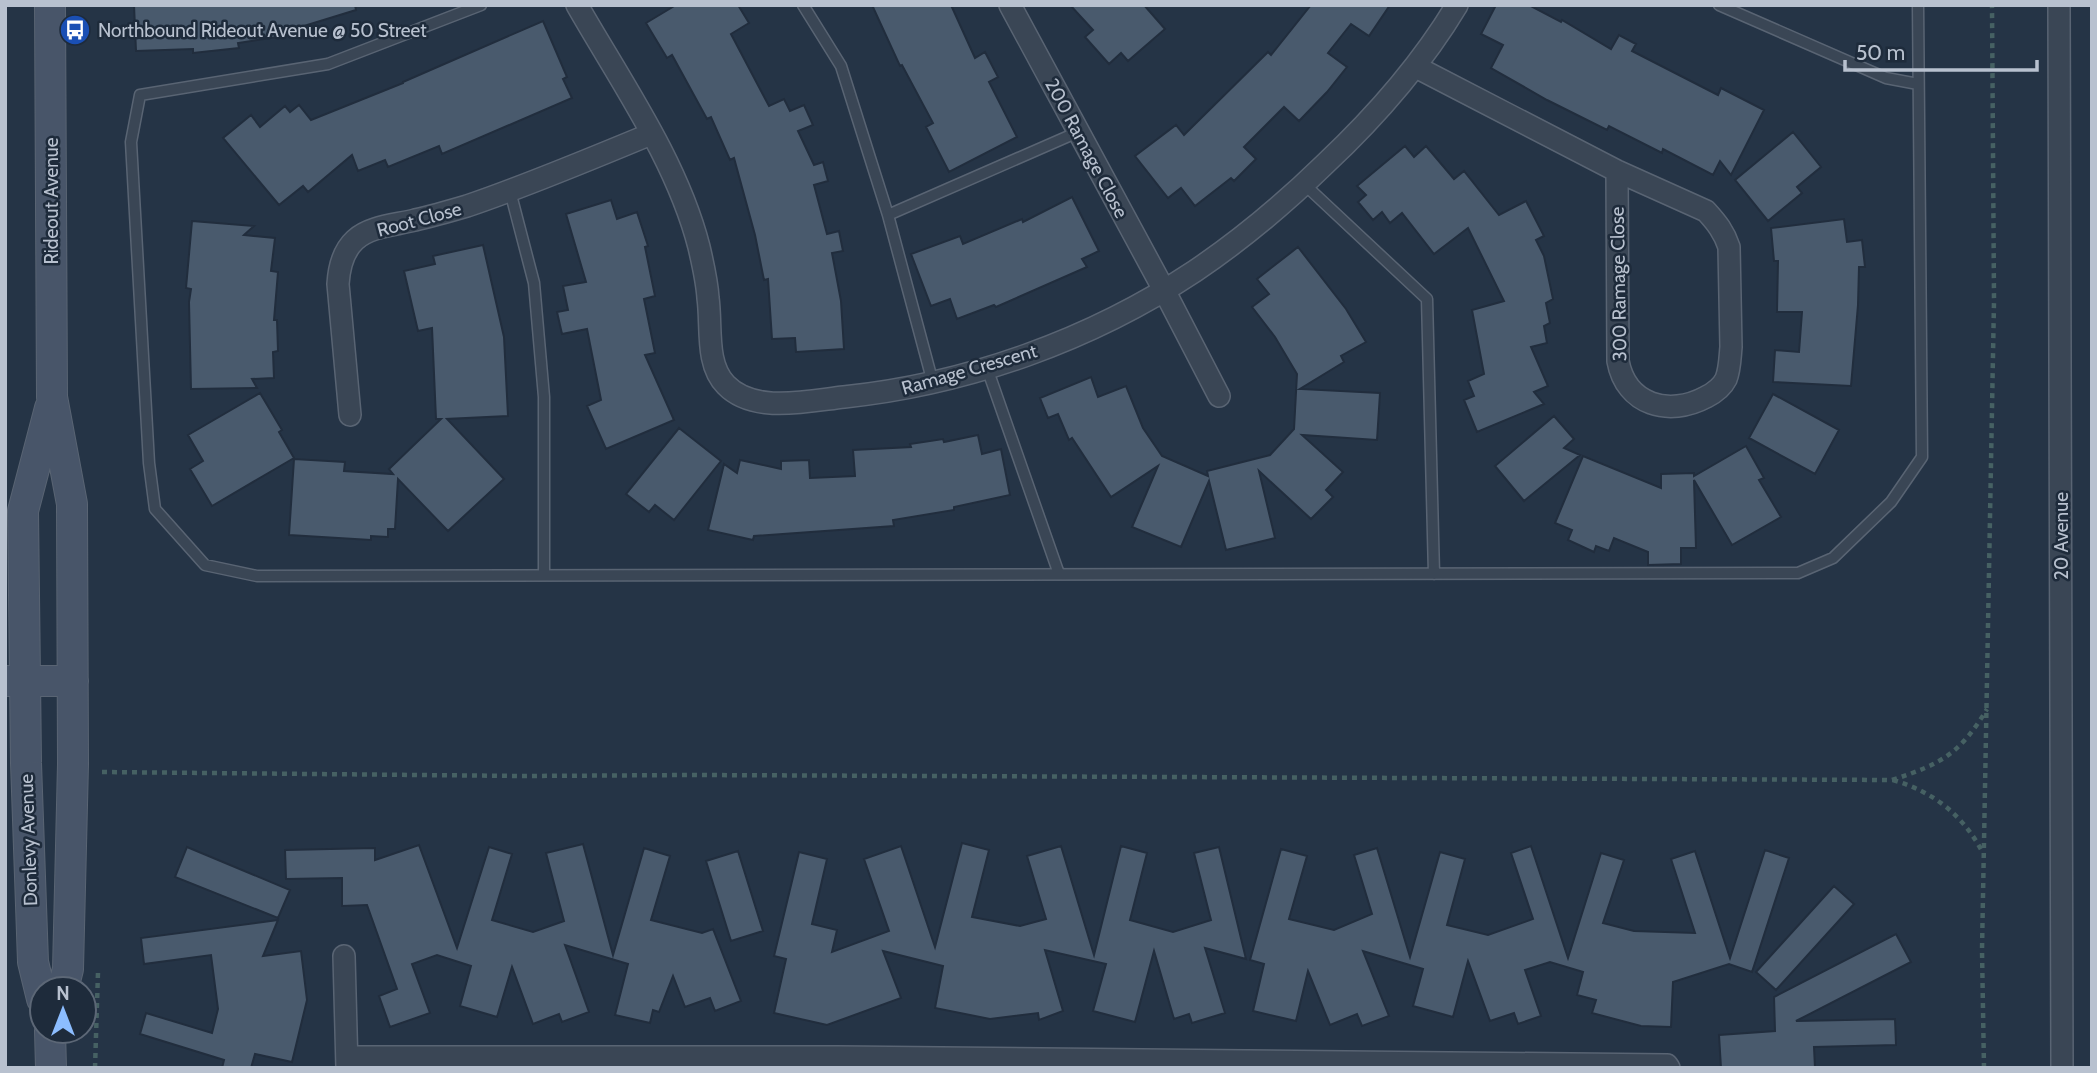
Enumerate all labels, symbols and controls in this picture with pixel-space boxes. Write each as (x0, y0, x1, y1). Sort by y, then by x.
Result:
bus stop icon: Northbound Rideout Avenue @ 50 Street (58, 13, 92, 47)
place label: Northbound Rideout Avenue @ 50 Street (98, 19, 427, 42)
scale bar (1845, 28, 2038, 72)
text: 50 m (1856, 40, 1905, 65)
street label: 200 Ramage Close (1040, 75, 1133, 222)
street label: Rideout Avenue (40, 137, 63, 264)
street label: Root Close (374, 197, 464, 242)
street label: 300 Ramage Close (1606, 206, 1631, 362)
street label: Ramage Crescent (899, 339, 1040, 400)
street label: 20 Avenue (2050, 492, 2073, 580)
street label: Donlevy Avenue (15, 773, 42, 906)
north arrow (28, 975, 98, 1045)
text: N (56, 982, 70, 1005)

